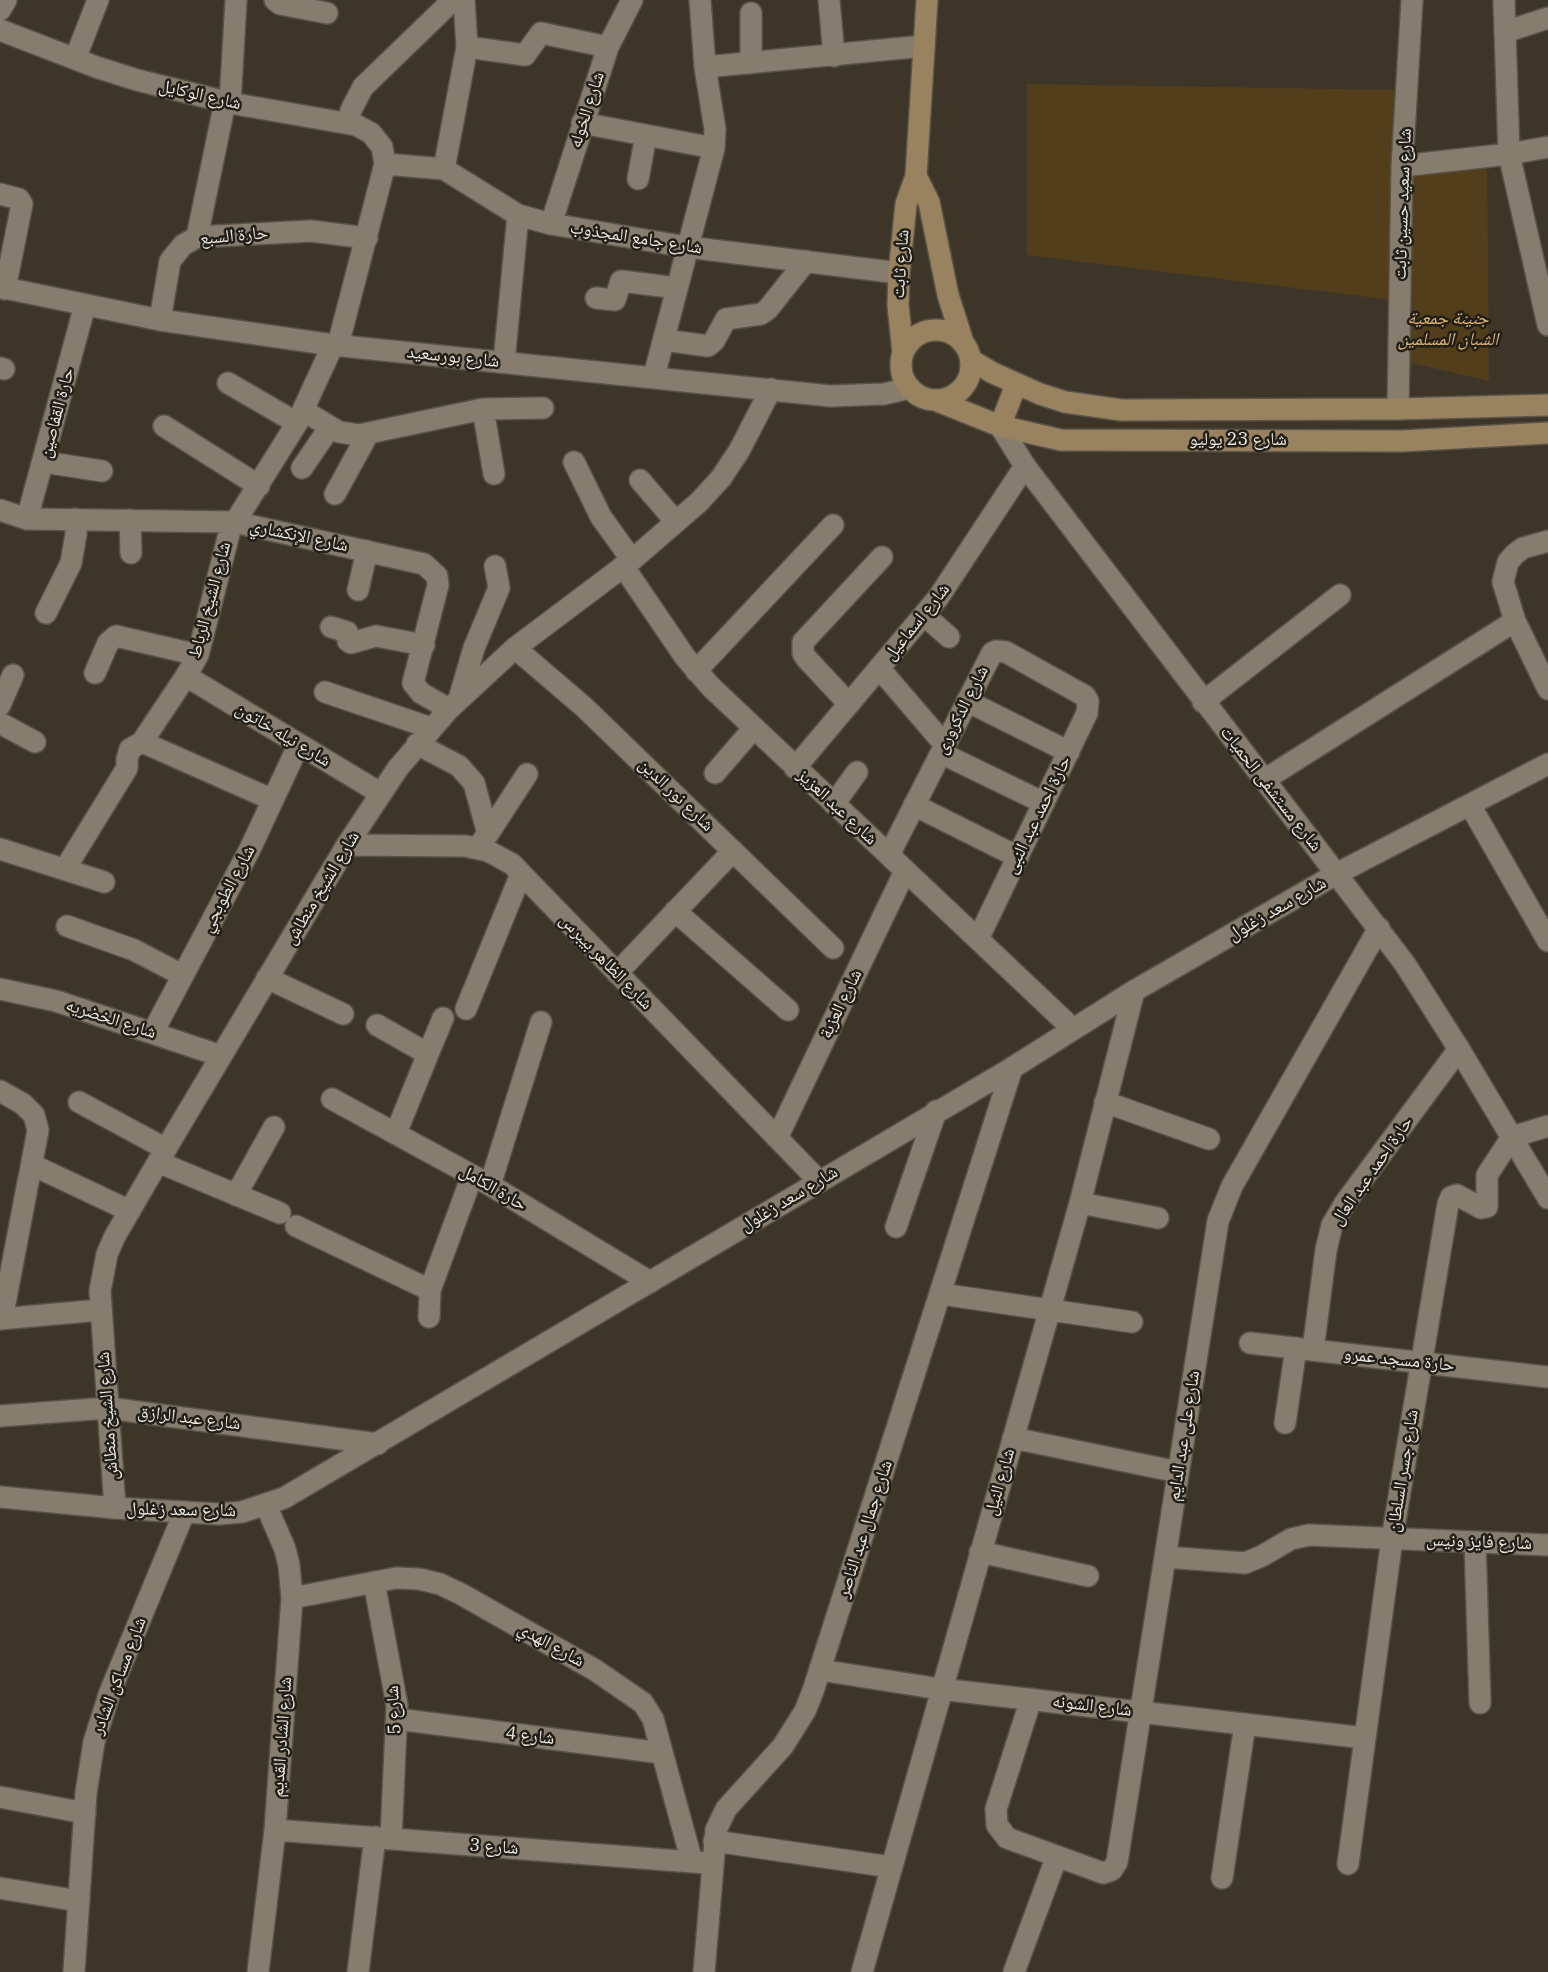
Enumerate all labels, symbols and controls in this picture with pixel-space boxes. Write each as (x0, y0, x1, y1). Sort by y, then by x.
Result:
street label: شارع الخوله (565, 69, 609, 151)
street label: شارع الوكايل (157, 75, 243, 115)
street label: شارع سعيد حسين ثابت (1390, 128, 1416, 280)
street label: شارع جامع المجذوب (568, 217, 704, 259)
street label: حارة السبع (199, 222, 269, 250)
street label: شارع ثابت (888, 229, 914, 299)
park label: جنينة جمعية الشبان المسلمين (1398, 308, 1498, 350)
street label: شارع بورسعيد (406, 341, 500, 373)
street label: حارة القفاصين (35, 366, 79, 460)
street label: شارع 23 يوليو (1189, 429, 1287, 451)
street label: شارع الإنكشاري (248, 515, 350, 557)
street label: شارع الشيخ الرباط (184, 539, 236, 661)
street label: شارع اسماعيل (879, 579, 955, 665)
street label: شارع الدكرورى (931, 662, 993, 758)
street label: شارع نيله خاتون (231, 698, 335, 772)
street label: شارع مستشفى الحميات (1215, 722, 1327, 856)
street label: حارة احمد عبد النبى (1000, 753, 1076, 877)
street label: شارع نور الدين (634, 754, 718, 836)
street label: شارع عبد العزيز (792, 764, 882, 850)
street label: شارع الشيخ منطاش (280, 827, 364, 949)
street label: شارع الطوبجي (196, 842, 260, 936)
street label: شارع سعد زغلول (1224, 872, 1330, 946)
street label: شارع الظاهر بيبرس (555, 909, 657, 1015)
street label: شارع العزبة (815, 966, 867, 1042)
street label: شارع الخضريه (63, 994, 159, 1044)
street label: حارة احمد عبد العال (1326, 1112, 1418, 1230)
street label: حارة الكامل (455, 1160, 531, 1216)
street label: شارع سعد زغلول (736, 1161, 842, 1237)
street label: حارة مسجد عمرو (1342, 1343, 1456, 1377)
street label: شارع الشيخ منطاش (93, 1351, 123, 1481)
street label: شارع على عبد الدايم (1163, 1369, 1205, 1503)
street label: شارع عبد الرازق (136, 1401, 242, 1435)
street label: شارع جسر السلطان (1383, 1408, 1423, 1534)
street label: شارع النيل (980, 1446, 1020, 1518)
street label: شارع جمال عبد الناصر (833, 1458, 897, 1600)
street label: شارع سعد زغلول (126, 1498, 236, 1522)
street label: شارع فايز ونيس (1426, 1529, 1532, 1555)
street label: شارع مساكن الشادر (87, 1614, 151, 1738)
street label: شارع الهدي (514, 1618, 588, 1672)
street label: شارع الشادر القديم (267, 1676, 297, 1798)
street label: شارع 5 (382, 1685, 406, 1735)
street label: شارع الشونه (1051, 1690, 1133, 1722)
street label: شارع 4 (504, 1722, 556, 1750)
street label: شارع 3 (469, 1835, 519, 1859)

